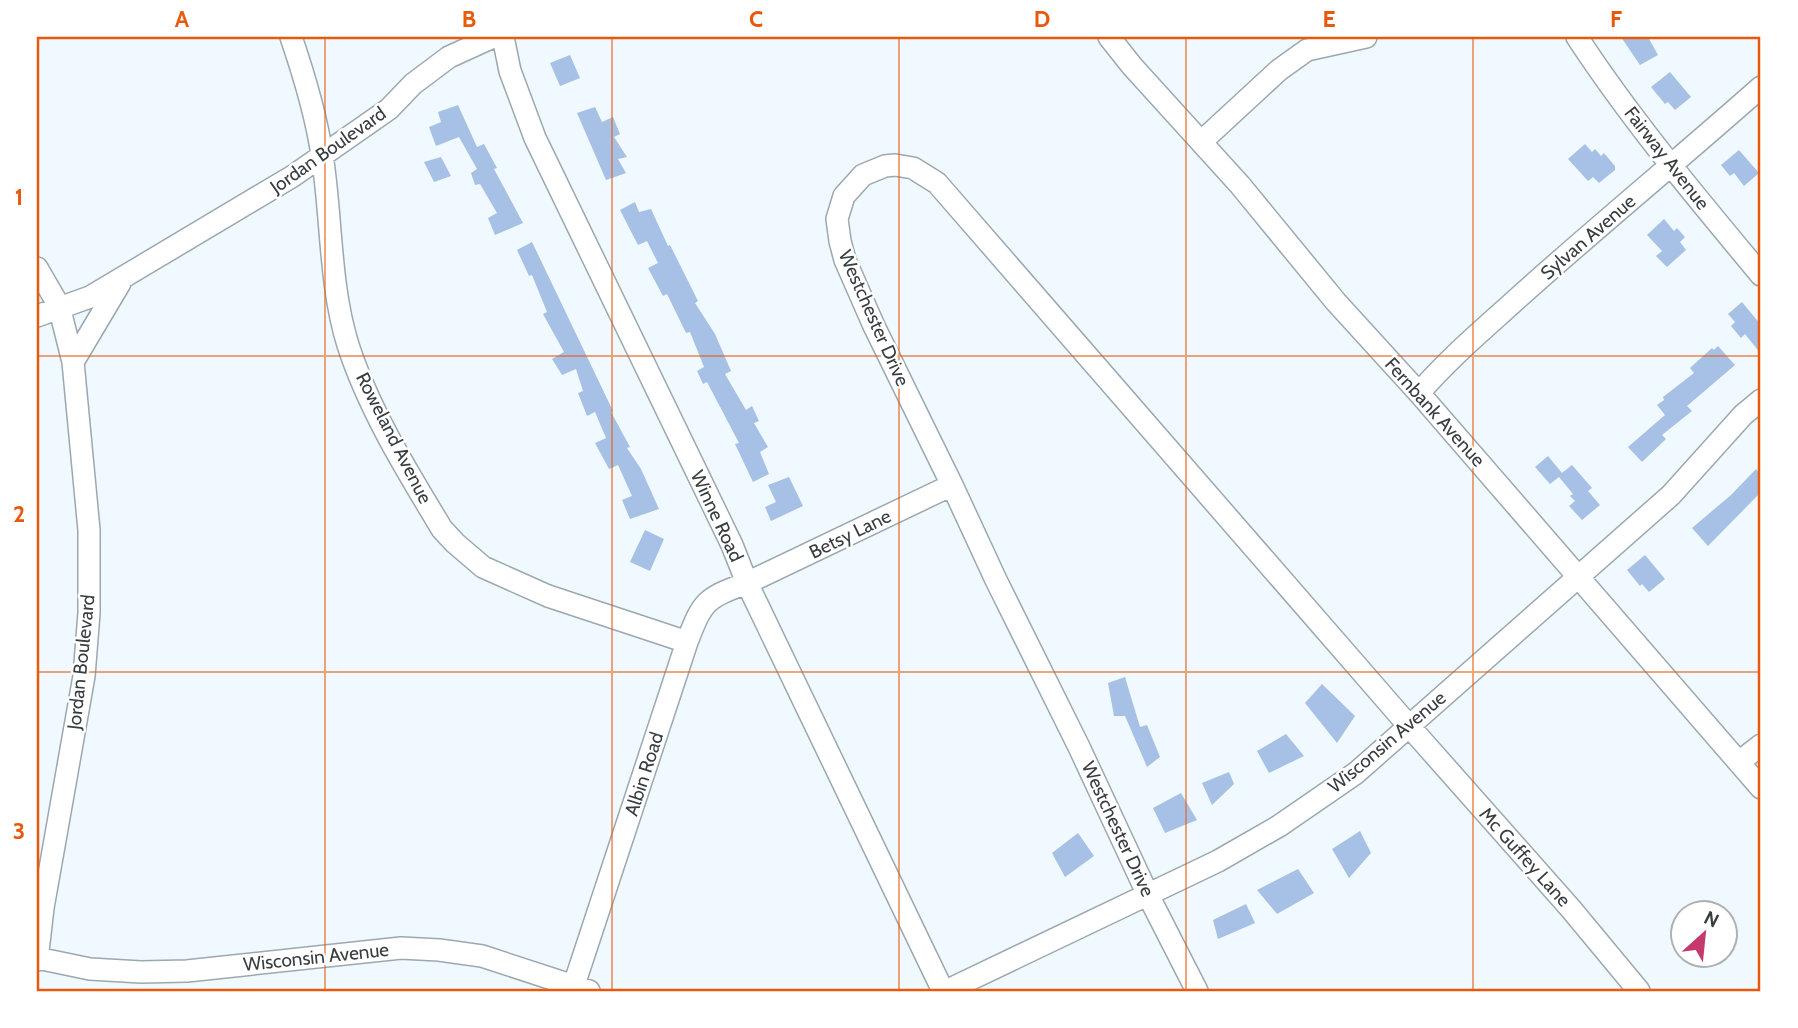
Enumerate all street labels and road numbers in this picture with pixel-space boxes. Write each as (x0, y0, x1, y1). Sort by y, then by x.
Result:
street label: Jordan Boulevard (265, 102, 390, 199)
street label: Fairway Avenue (1620, 102, 1715, 214)
street label: Sylvan Avenue (1536, 189, 1640, 284)
street label: Westchester Drive (834, 246, 914, 390)
street label: Fernbank Avenue (1380, 353, 1490, 471)
street label: Roweland Avenue (351, 369, 437, 508)
street label: Winne Road (686, 467, 748, 565)
street label: Betsy Lane (805, 504, 895, 564)
street label: Jordan Boulevard (62, 593, 100, 732)
street label: Wisconsin Avenue (1324, 686, 1451, 798)
street label: Albin Road (620, 729, 668, 819)
street label: Westchester Drive (1077, 758, 1160, 901)
street label: Mc Guffey Lane (1474, 803, 1576, 912)
street label: Wisconsin Avenue (242, 938, 390, 976)

